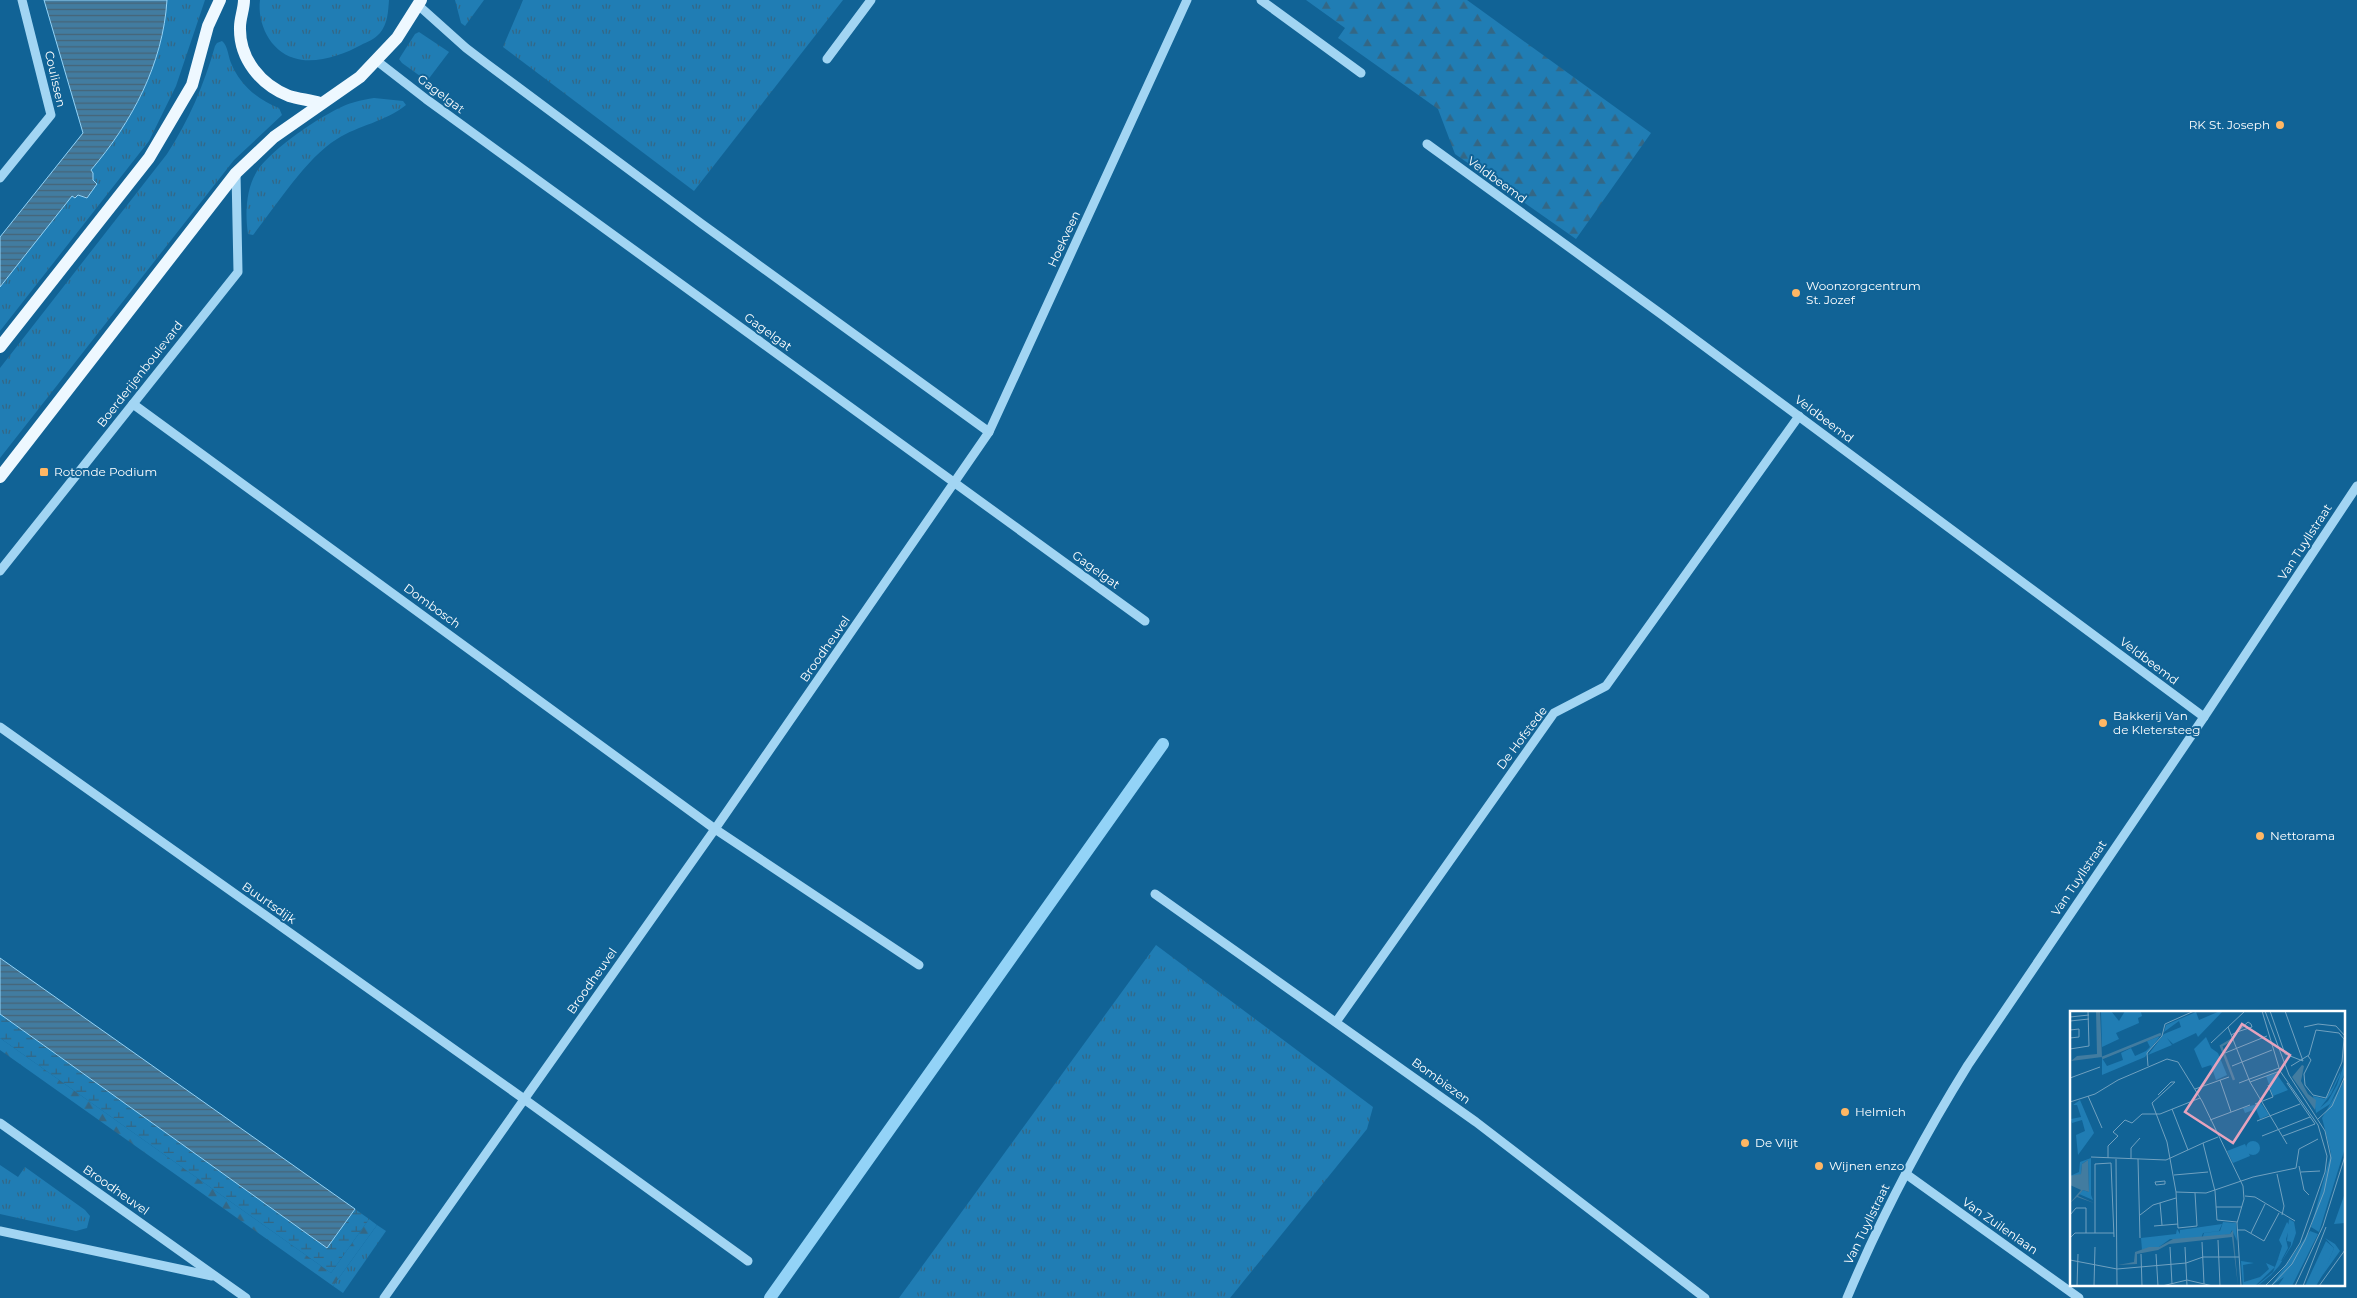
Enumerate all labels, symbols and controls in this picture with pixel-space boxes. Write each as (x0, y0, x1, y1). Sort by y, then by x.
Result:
street label: Coulissen (42, 49, 69, 109)
street label: Gagelgat (415, 71, 468, 116)
place label: RK St. Joseph (2189, 117, 2270, 132)
marker: RK St. Joseph (2274, 119, 2286, 131)
street label: Veldbeemd (1465, 153, 1530, 206)
street label: Hoekveen (1044, 208, 1083, 269)
place label: Woonzorgcentrum St. Jozef (1806, 278, 1921, 307)
marker: Woonzorgcentrum St. Jozef (1790, 287, 1802, 299)
street label: Gagelgat (742, 309, 795, 354)
street label: Boerderijenboulevard (93, 318, 186, 430)
street label: Veldbeemd (1792, 392, 1857, 446)
place label: Rotonde Podium (54, 464, 157, 479)
marker: Rotonde Podium (38, 466, 50, 478)
street label: Van Tuyllstraat (2274, 501, 2335, 583)
street label: Gagelgat (1070, 547, 1123, 592)
street label: Dombosch (401, 580, 464, 631)
street label: Broodheuvel (796, 613, 853, 685)
street label: Veldbeemd (2117, 634, 2182, 688)
street label: De Hofstede (1493, 703, 1550, 772)
place label: Bakkerij Van de Kletersteeg (2113, 708, 2200, 737)
marker: Bakkerij Van de Kletersteeg (2097, 717, 2109, 729)
place label: Nettorama (2270, 828, 2335, 843)
marker: Nettorama (2254, 830, 2266, 842)
street label: Van Tuyllstraat (2048, 837, 2109, 918)
street label: Buurtsdijk (239, 878, 300, 927)
street label: Broodheuvel (563, 945, 620, 1017)
inset map (2070, 1011, 2344, 1286)
street label: Bombiezen (1409, 1054, 1474, 1107)
place label: Helmich (1855, 1104, 1906, 1119)
marker: Helmich (1839, 1106, 1851, 1118)
place label: De Vlijt (1755, 1135, 1798, 1150)
marker: De Vlijt (1739, 1137, 1751, 1149)
place label: Wijnen enzo (1829, 1158, 1904, 1173)
marker: Wijnen enzo (1813, 1160, 1825, 1172)
street label: Broodheuvel (80, 1161, 152, 1218)
street label: Van Tuyllstraat (1841, 1181, 1893, 1267)
street label: Van Zuilenlaan (1959, 1194, 2041, 1257)

